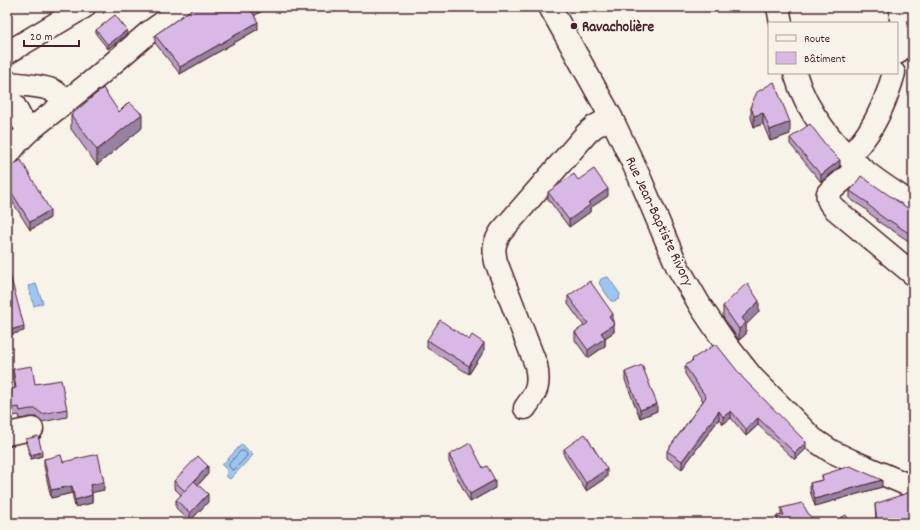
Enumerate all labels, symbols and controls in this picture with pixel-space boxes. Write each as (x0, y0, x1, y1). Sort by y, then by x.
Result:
place label: Ravacholière (582, 17, 655, 39)
marker: Ravacholière (569, 21, 579, 31)
scale bar (24, 22, 79, 48)
legend (768, 22, 898, 74)
text: 20 m (30, 29, 53, 46)
text: Route (804, 31, 830, 48)
text: Bâtiment (804, 51, 846, 68)
street label: Rue Jean-Baptiste Rivory (618, 153, 698, 291)

